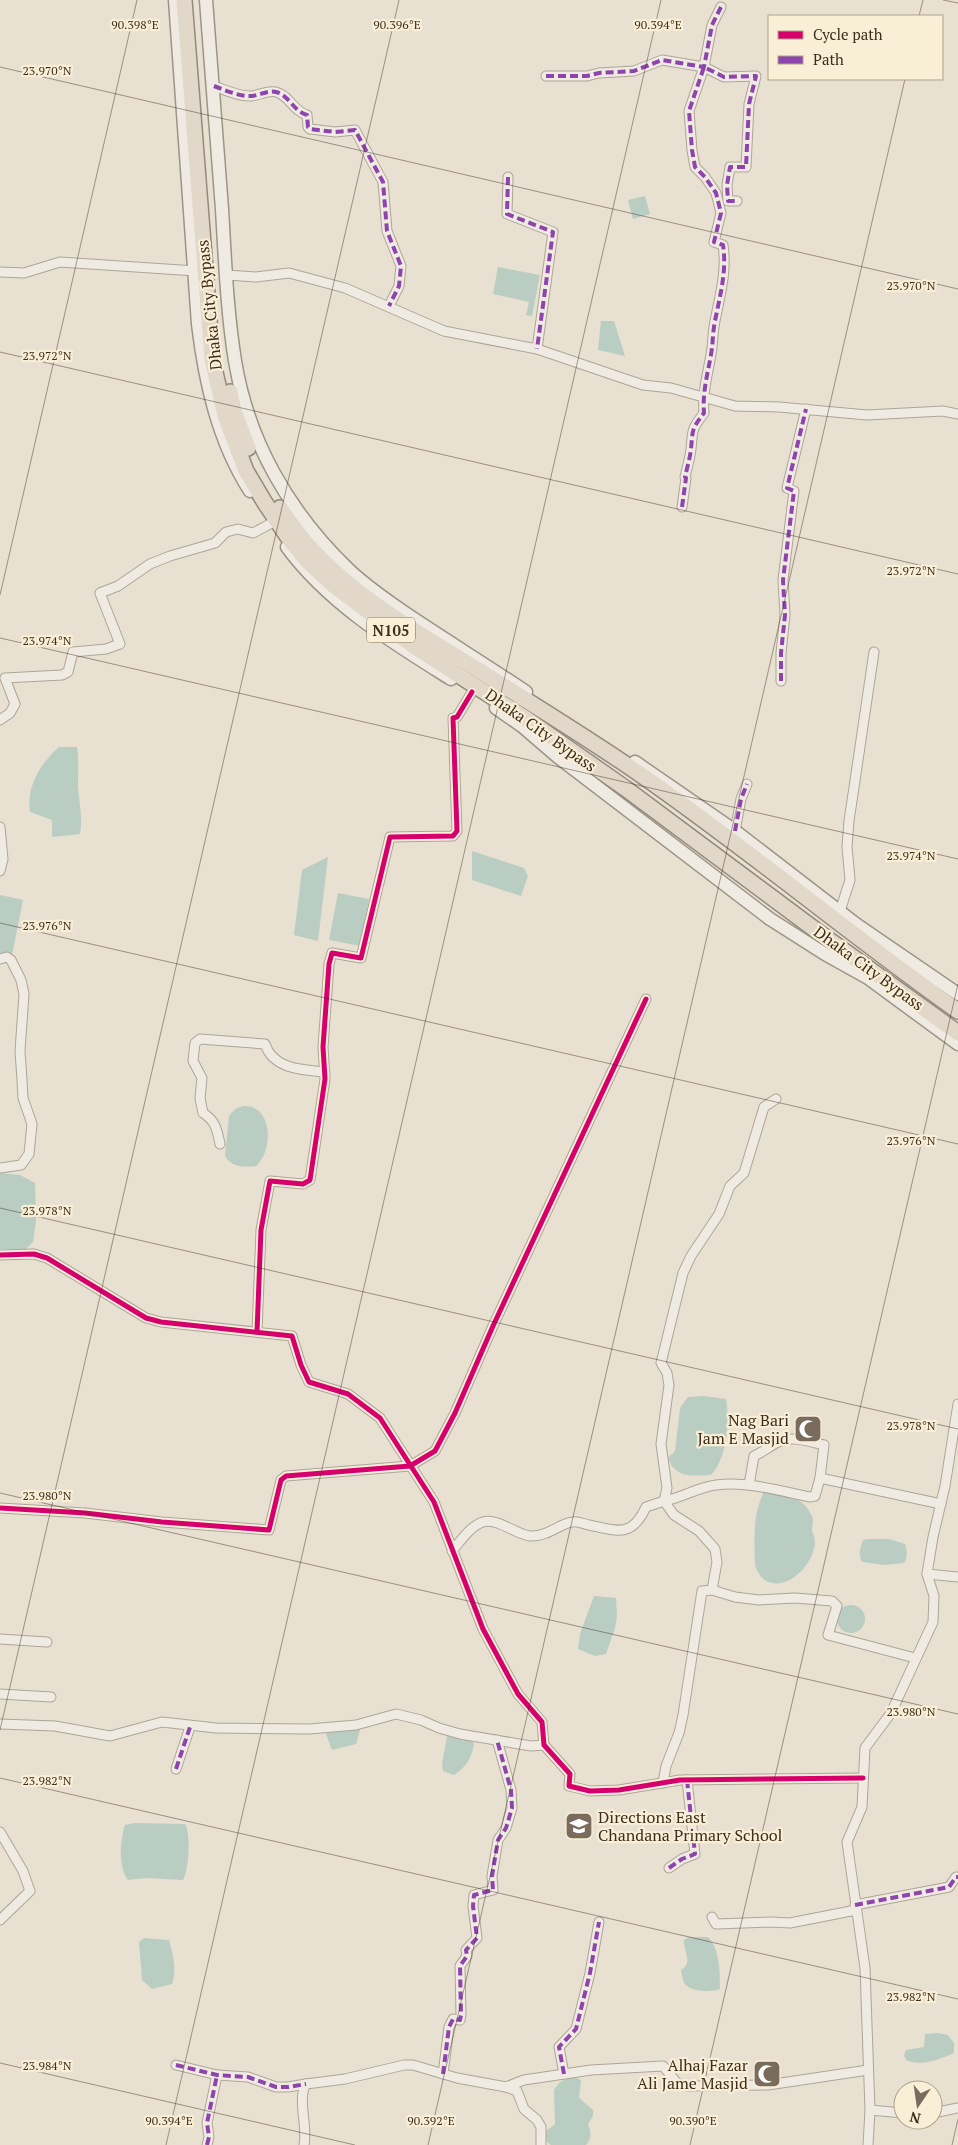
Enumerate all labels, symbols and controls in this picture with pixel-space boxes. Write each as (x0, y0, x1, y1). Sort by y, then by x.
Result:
legend (768, 15, 943, 80)
text: 90.398°E (111, 17, 159, 32)
text: 90.396°E (373, 17, 421, 32)
text: 90.394°E (634, 17, 682, 32)
text: Cycle path (813, 24, 883, 44)
text: Path (813, 49, 844, 69)
text: 23.970°N (22, 63, 72, 78)
street label: Dhaka City Bypass (191, 239, 227, 371)
text: 23.970°N (886, 278, 936, 293)
text: 23.972°N (22, 348, 72, 363)
text: 23.972°N (886, 563, 936, 578)
road number: N105 (367, 618, 415, 642)
text: 23.974°N (22, 633, 72, 648)
street label: Dhaka City Bypass (481, 683, 601, 777)
text: 23.974°N (886, 848, 936, 863)
text: 23.976°N (22, 918, 72, 933)
street label: Dhaka City Bypass (810, 921, 928, 1015)
text: 23.976°N (886, 1133, 936, 1148)
text: 23.978°N (22, 1203, 72, 1218)
place label: Nag Bari Jam E Masjid (697, 1409, 789, 1449)
mosque icon: Nag Bari Jam E Masjid (793, 1414, 823, 1444)
text: 23.978°N (886, 1418, 936, 1433)
text: 23.980°N (22, 1488, 72, 1503)
text: 23.980°N (886, 1704, 936, 1719)
text: 23.982°N (22, 1773, 72, 1788)
place label: Directions East Chandana Primary School (598, 1806, 783, 1846)
school or university icon: Directions East Chandana Primary School (564, 1811, 594, 1841)
text: 23.982°N (886, 1989, 936, 2004)
place label: Alhaj Fazar Ali Jame Masjid (637, 2054, 749, 2094)
text: 23.984°N (22, 2058, 72, 2073)
mosque icon: Alhaj Fazar Ali Jame Masjid (752, 2059, 782, 2089)
north arrow (893, 2080, 943, 2130)
text: N (907, 2108, 922, 2129)
text: 90.394°E (145, 2113, 193, 2128)
text: 90.392°E (407, 2113, 455, 2128)
text: 90.390°E (669, 2113, 717, 2128)

